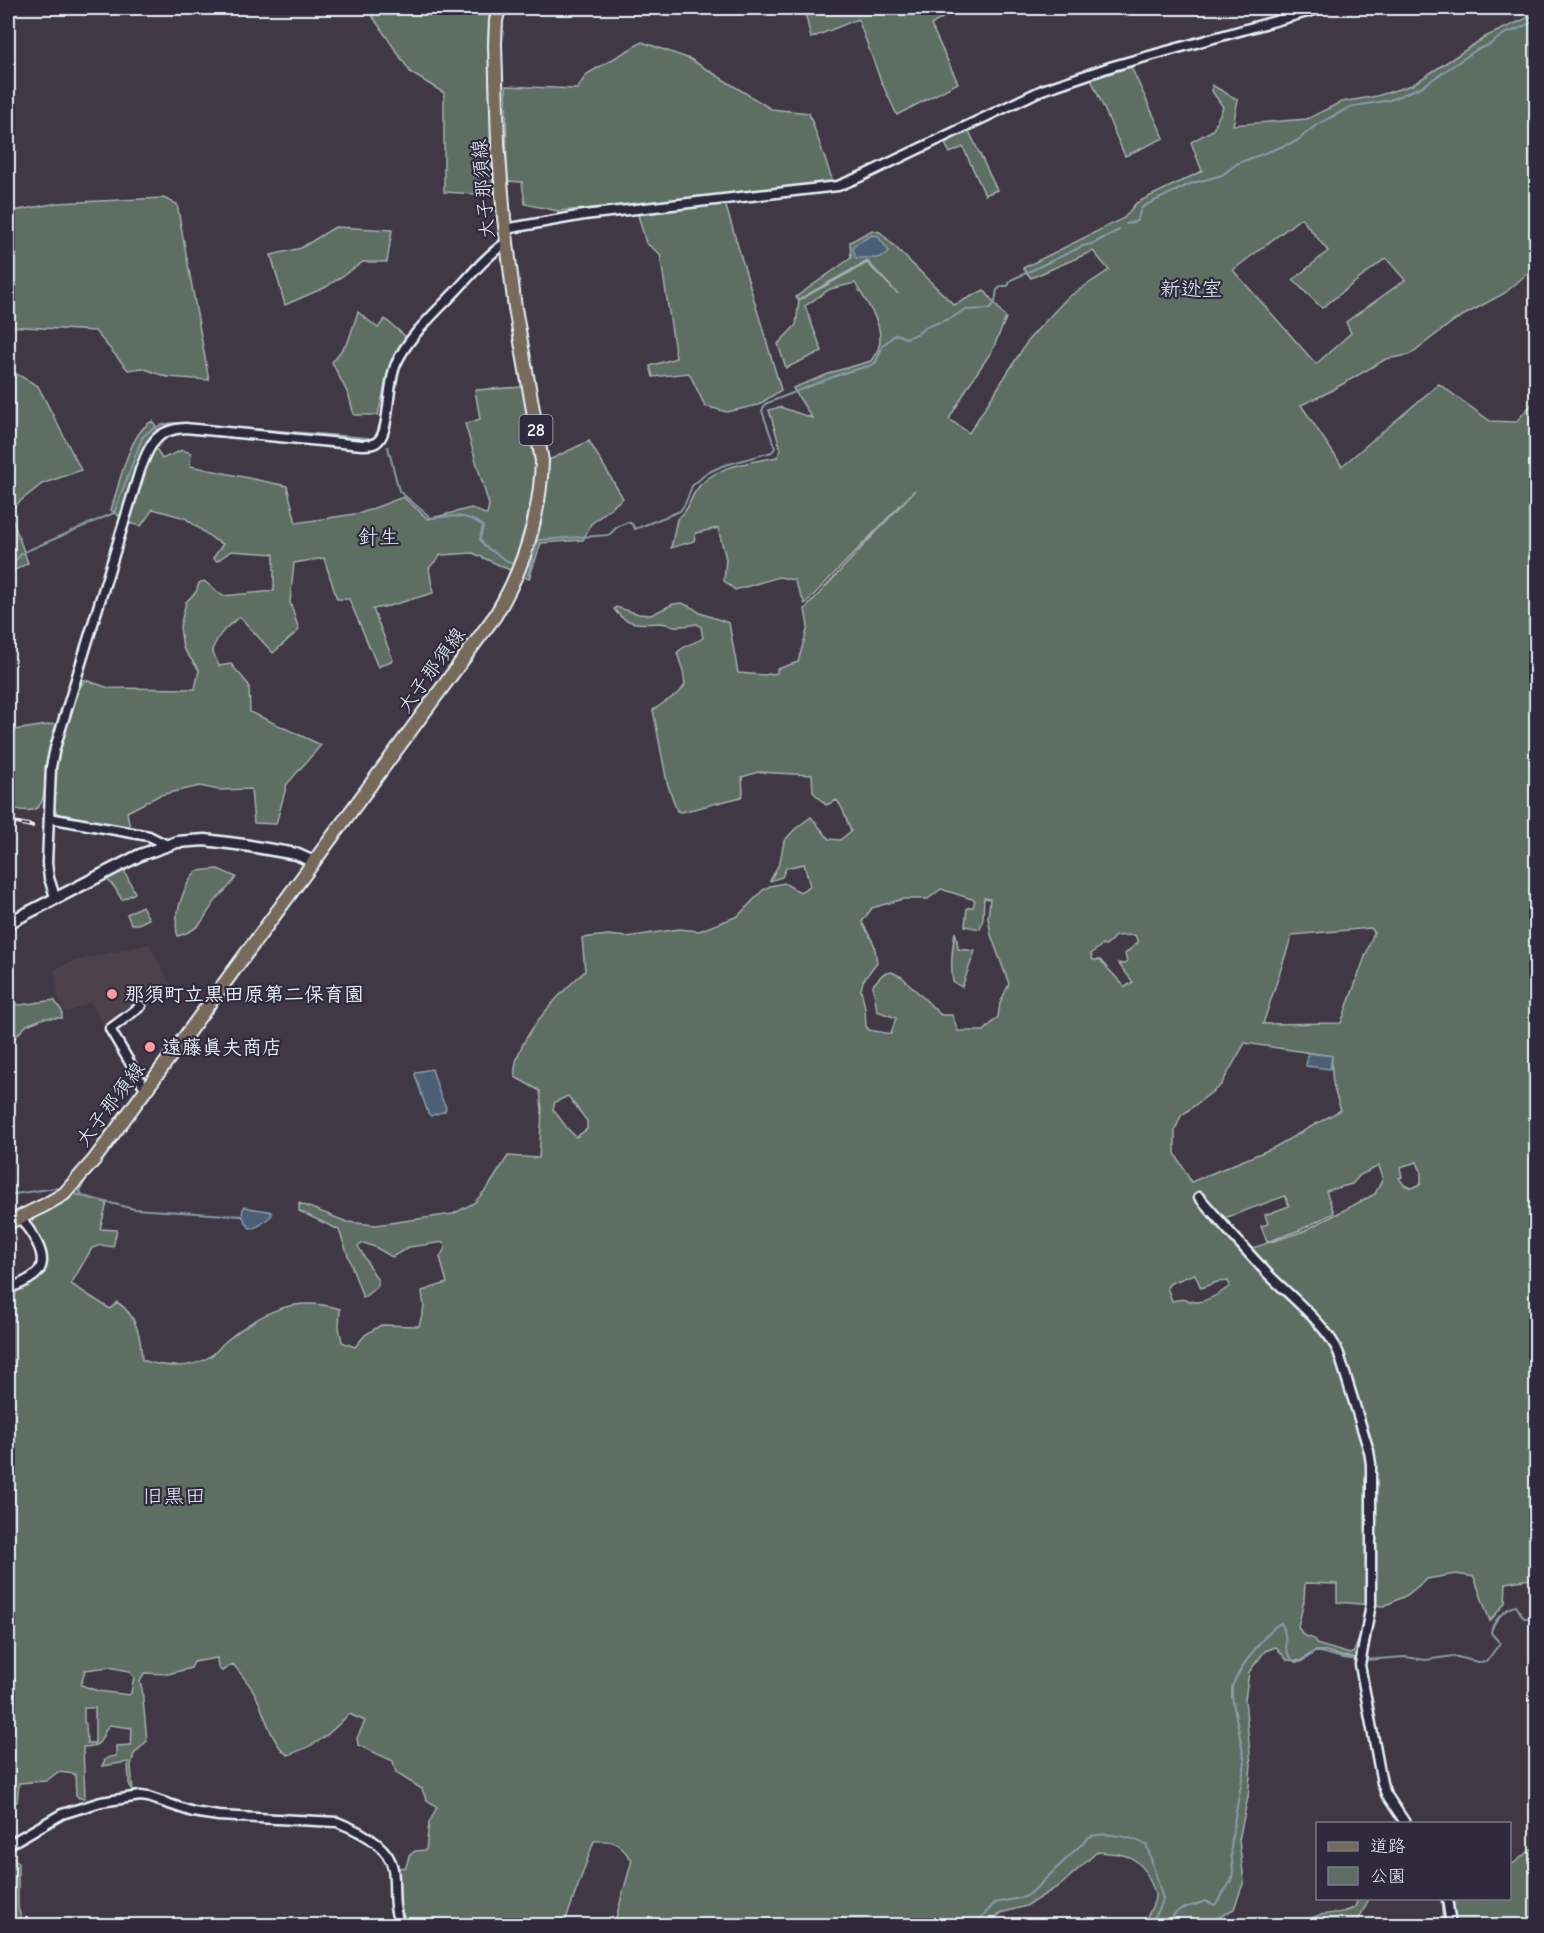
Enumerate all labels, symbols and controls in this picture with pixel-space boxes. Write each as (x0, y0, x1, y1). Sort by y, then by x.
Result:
street label: 大子那須線 (468, 138, 499, 240)
district label: 新迯室 (1160, 277, 1223, 301)
road number: 28 (520, 415, 552, 445)
district label: 針生 (358, 525, 400, 549)
street label: 大子那須線 (393, 623, 470, 718)
place label: 那須町立黒田原第二保育園 (124, 983, 364, 1006)
marker: 那須町立黒田原第二保育園 (105, 987, 119, 1001)
place label: 遠藤眞夫商店 (162, 1036, 282, 1059)
marker: 遠藤眞夫商店 (143, 1040, 157, 1054)
street label: 大子那須線 (71, 1057, 150, 1151)
district label: 旧黒田 (143, 1484, 206, 1508)
legend (1316, 1822, 1511, 1900)
text: 道路 (1370, 1836, 1406, 1857)
text: 公園 (1370, 1866, 1406, 1887)

